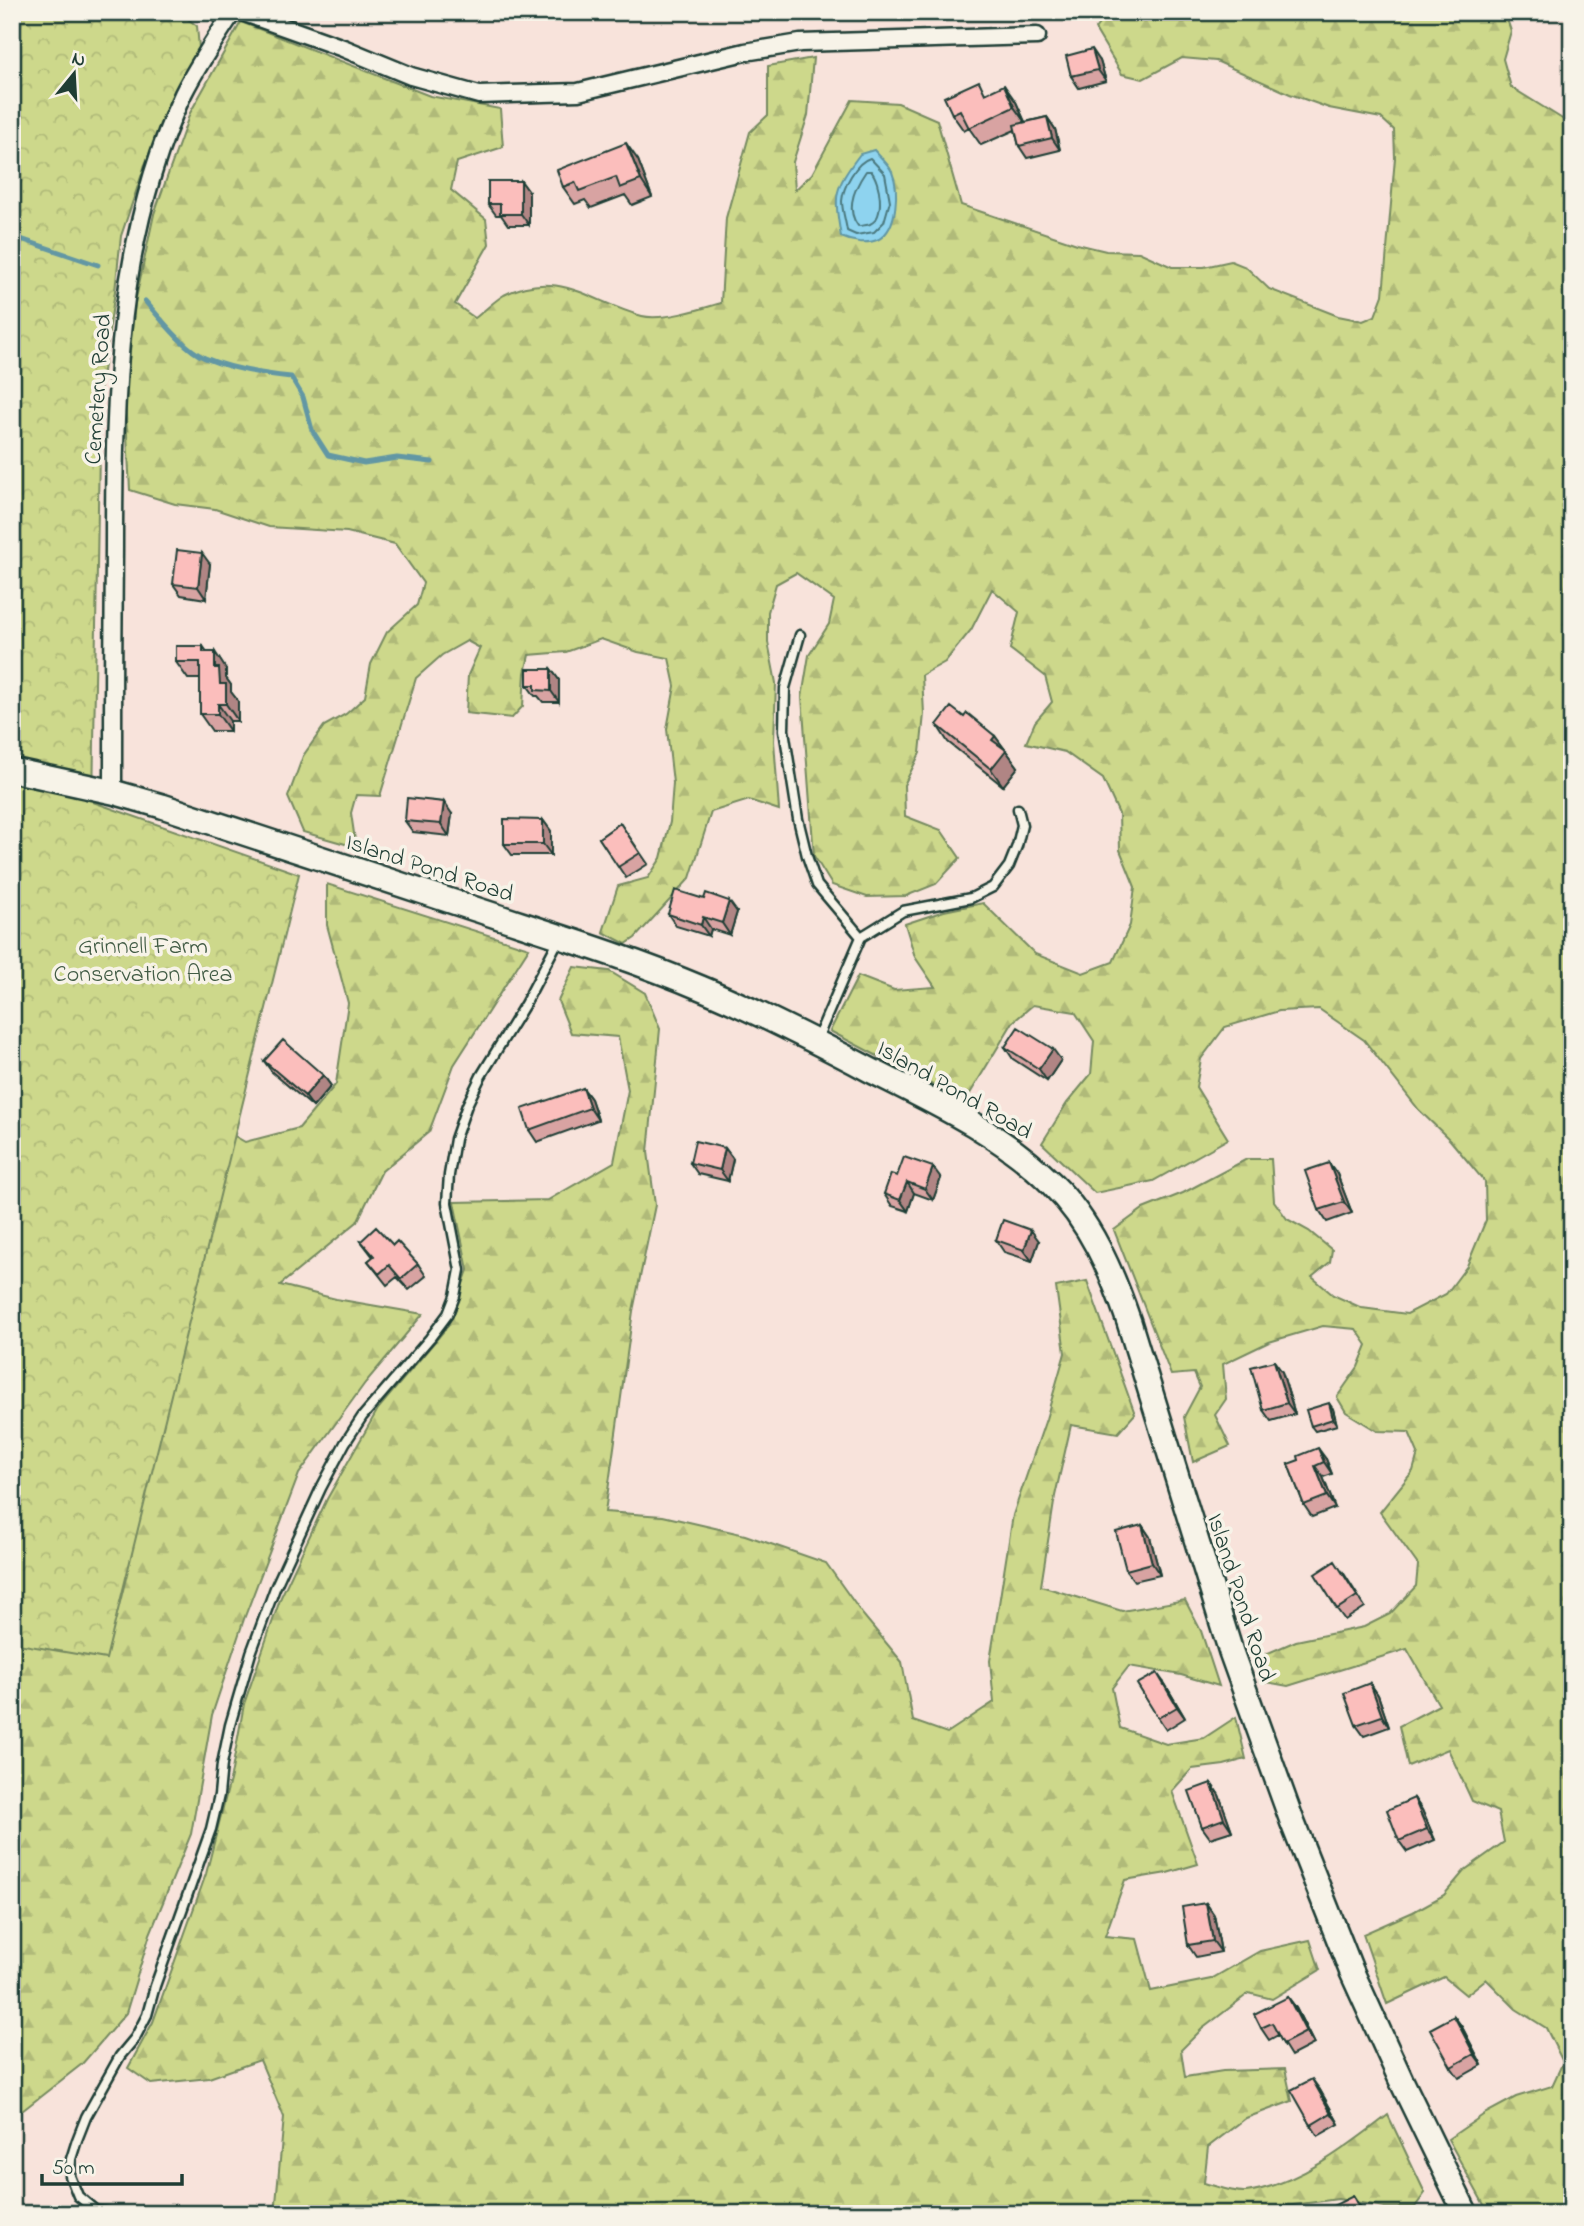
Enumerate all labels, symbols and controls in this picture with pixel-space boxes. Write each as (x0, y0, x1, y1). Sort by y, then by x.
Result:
north arrow (38, 38, 108, 108)
text: N (68, 45, 89, 75)
street label: Cemetery Road (77, 312, 123, 466)
street label: Island Pond Road (341, 826, 518, 913)
park label: Grinnell Farm Conservation Area (54, 930, 232, 993)
street label: Island Pond Road (869, 1032, 1039, 1150)
street label: Island Pond Road (1196, 1509, 1283, 1687)
scale bar (42, 2142, 182, 2186)
text: 50 m (52, 2154, 95, 2184)

